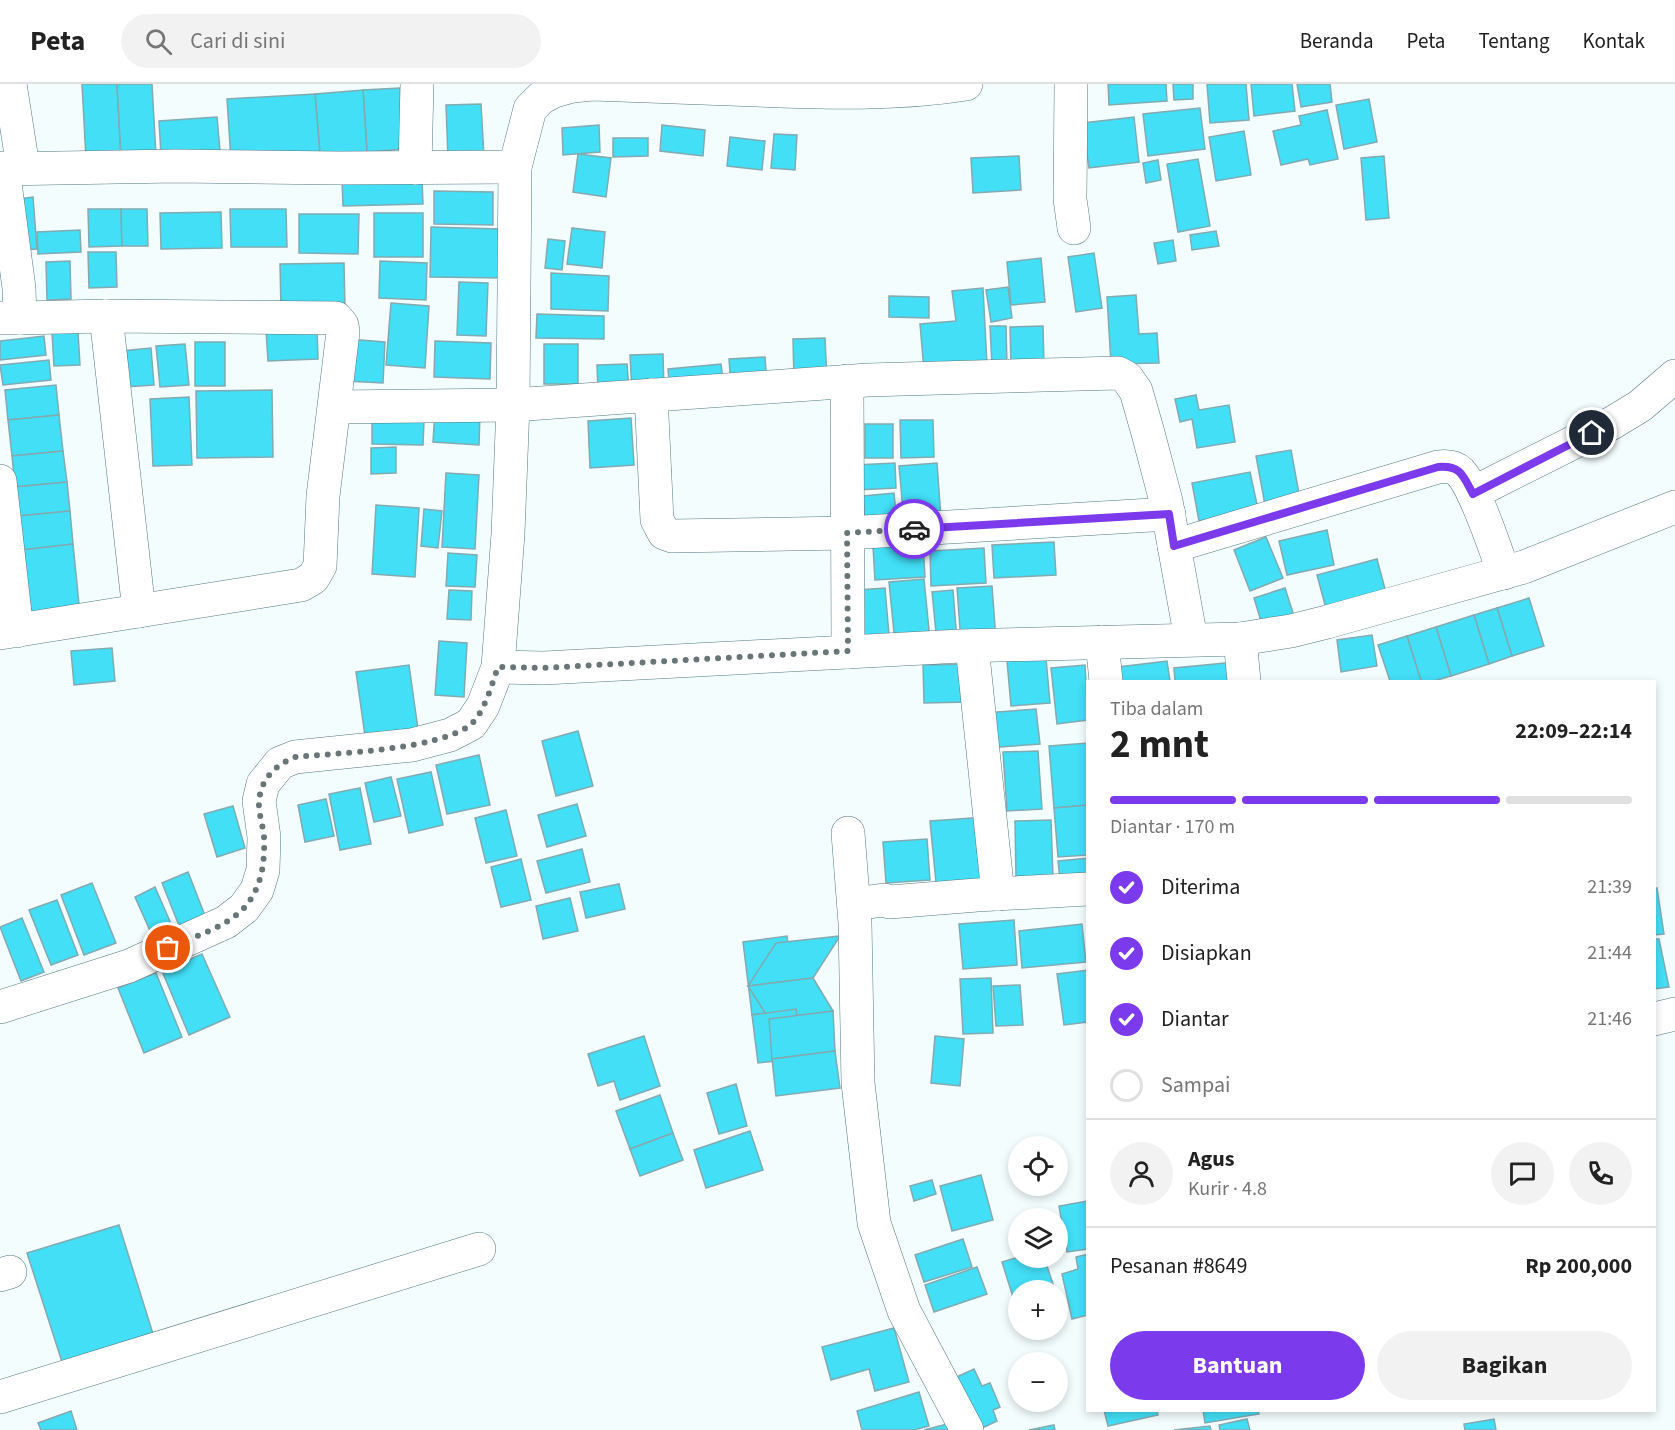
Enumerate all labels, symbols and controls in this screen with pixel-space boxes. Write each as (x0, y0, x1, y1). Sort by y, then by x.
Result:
search box (121, 14, 541, 68)
text: Peta (30, 21, 85, 61)
icon: search (142, 25, 175, 58)
text: Cari di sini (190, 25, 285, 57)
text: Beranda (1300, 26, 1374, 56)
text: Peta (1407, 26, 1445, 56)
text: Tentang (1478, 26, 1549, 56)
text: Kontak (1582, 26, 1645, 56)
pin (1566, 407, 1617, 458)
icon: home (1575, 416, 1608, 449)
courier (884, 499, 944, 559)
icon: car (898, 513, 931, 546)
text: Tiba dalam (1110, 695, 1203, 723)
text: 22:09–22:14 (1515, 715, 1632, 747)
text: 2 mnt (1110, 717, 1209, 773)
text: Diantar · 170 m (1110, 813, 1235, 841)
icon: check (1110, 871, 1143, 904)
text: Diterima (1161, 871, 1240, 903)
text: 21:39 (1587, 873, 1632, 901)
pin (142, 922, 193, 973)
icon: bag (151, 931, 184, 964)
icon: check (1110, 937, 1143, 970)
text: Disiapkan (1161, 937, 1252, 969)
text: 21:44 (1587, 939, 1632, 967)
icon: check (1110, 1003, 1143, 1036)
text: Diantar (1161, 1003, 1229, 1035)
text: 21:46 (1587, 1005, 1632, 1033)
text: Sampai (1161, 1069, 1230, 1101)
map controls (1008, 1136, 1068, 1412)
button: locate (1008, 1136, 1068, 1196)
button: person (1110, 1142, 1173, 1205)
button: chat (1491, 1142, 1554, 1205)
button: phone (1569, 1142, 1632, 1205)
text: Agus (1188, 1143, 1235, 1175)
text: Kurir · 4.8 (1188, 1175, 1267, 1203)
button: layers (1008, 1208, 1068, 1268)
text: Pesanan #8649 (1110, 1250, 1247, 1282)
text: Rp 200,000 (1525, 1250, 1632, 1282)
button: + (1008, 1280, 1068, 1340)
button: Bantuan (1110, 1331, 1365, 1400)
button: Bagikan (1377, 1331, 1632, 1400)
button: − (1008, 1352, 1068, 1412)

